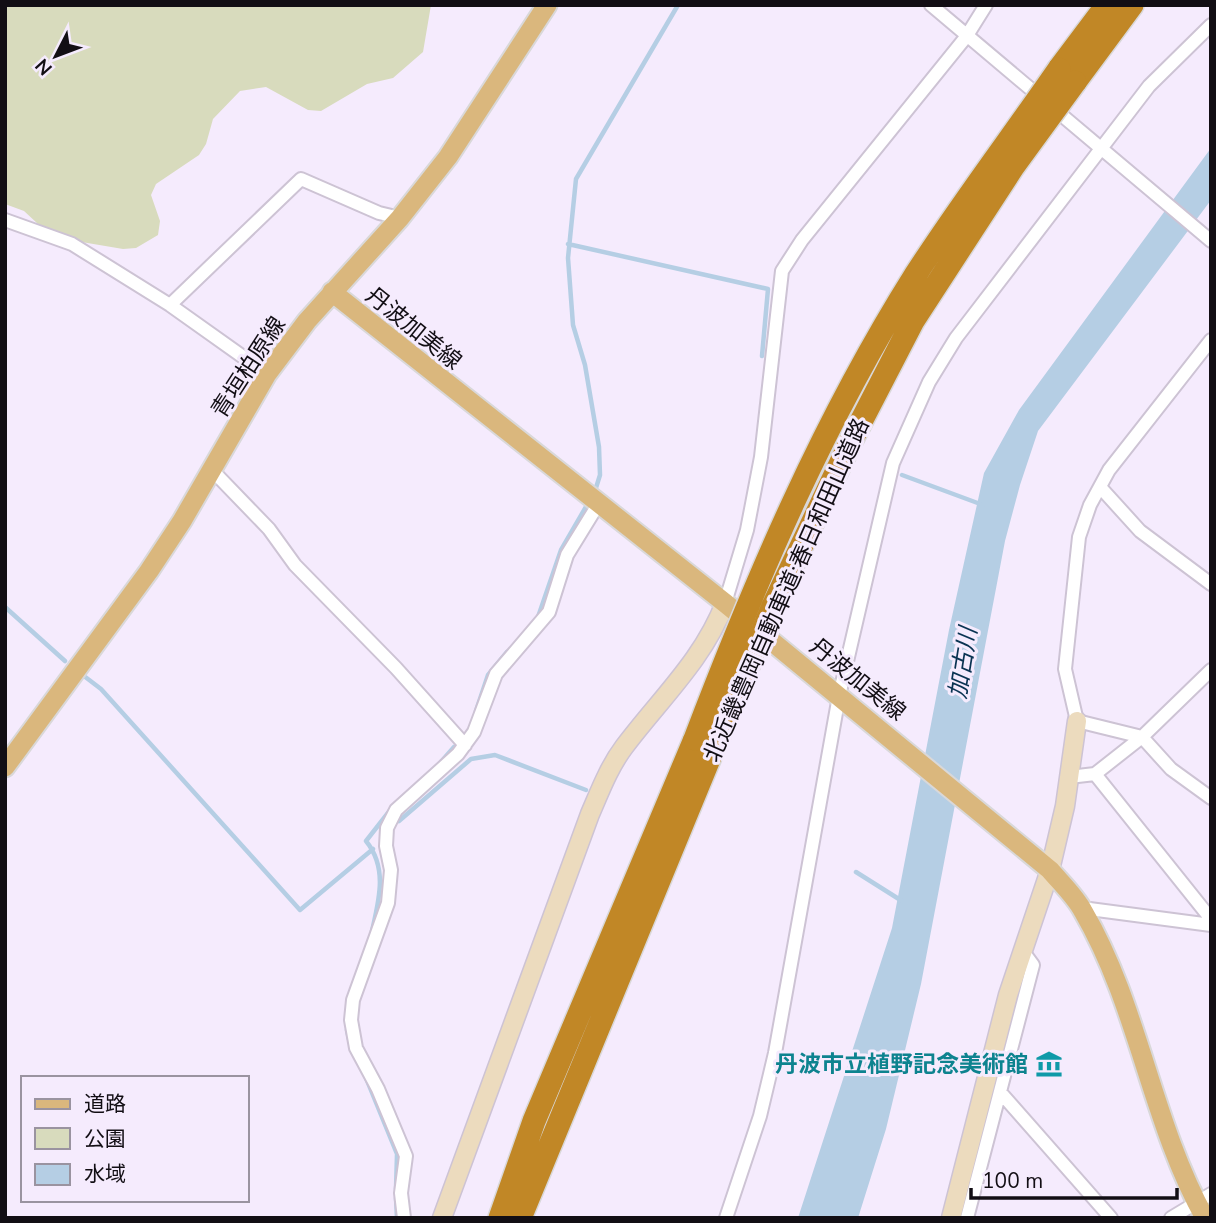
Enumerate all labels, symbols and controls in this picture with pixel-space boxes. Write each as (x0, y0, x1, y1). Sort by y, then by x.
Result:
north arrow (21, 21, 91, 91)
text: N (30, 53, 59, 81)
street label: 丹波加美線 (359, 280, 468, 377)
street label: 青垣柏原線 (204, 311, 293, 424)
street label: 北近畿豊岡自動車道;春日和田山道路 (696, 413, 877, 767)
water label: 加古川 (942, 622, 985, 701)
street label: 丹波加美線 (803, 631, 912, 728)
place label: 丹波市立植野記念美術館 (775, 1049, 1028, 1080)
museum icon: 丹波市立植野記念美術館 (1034, 1049, 1064, 1079)
legend (21, 1076, 248, 1202)
text: 道路 (84, 1090, 126, 1118)
text: 公園 (84, 1125, 126, 1153)
scale bar (971, 1156, 1178, 1200)
text: 水域 (84, 1160, 126, 1188)
text: 100 m (982, 1167, 1043, 1195)

